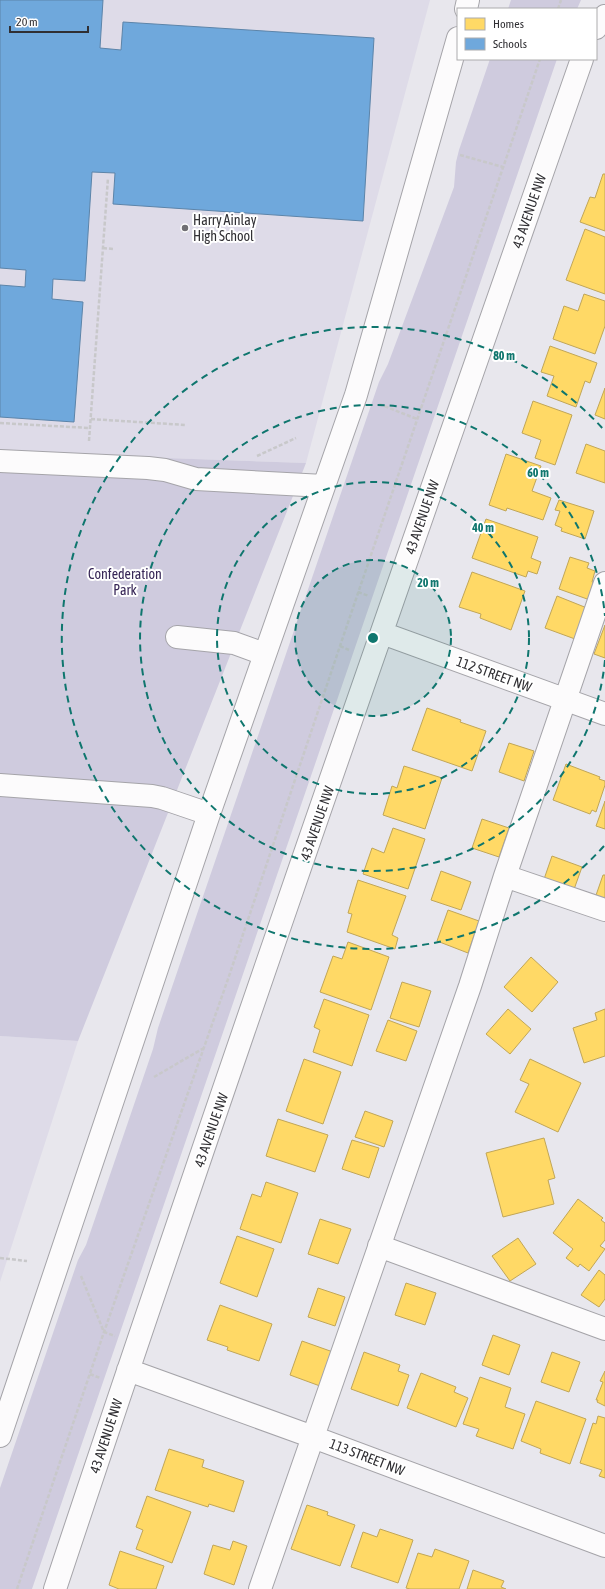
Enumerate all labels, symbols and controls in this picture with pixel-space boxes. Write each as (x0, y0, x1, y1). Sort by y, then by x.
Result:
scale bar (10, 8, 88, 34)
legend (457, 8, 597, 60)
text: 20 m (16, 15, 38, 29)
text: Homes (493, 17, 524, 31)
text: Schools (493, 37, 527, 51)
street label: 43 AVENUE NW (509, 171, 549, 250)
place label: Harry Ainlay High School (193, 212, 257, 244)
marker: Harry Ainlay High School (180, 223, 190, 233)
text: 80 m (493, 349, 515, 363)
text: 60 m (527, 466, 549, 480)
street label: 43 AVENUE NW (402, 477, 442, 556)
text: 40 m (471, 521, 494, 535)
park label: Confederation Park (88, 566, 162, 598)
text: 20 m (417, 576, 439, 590)
centre of rings (366, 631, 380, 645)
street label: 112 STREET NW (454, 653, 535, 695)
street label: 43 AVENUE NW (297, 783, 337, 862)
street label: 43 AVENUE NW (191, 1090, 231, 1169)
street label: 43 AVENUE NW (86, 1396, 126, 1475)
street label: 113 STREET NW (327, 1435, 408, 1479)

